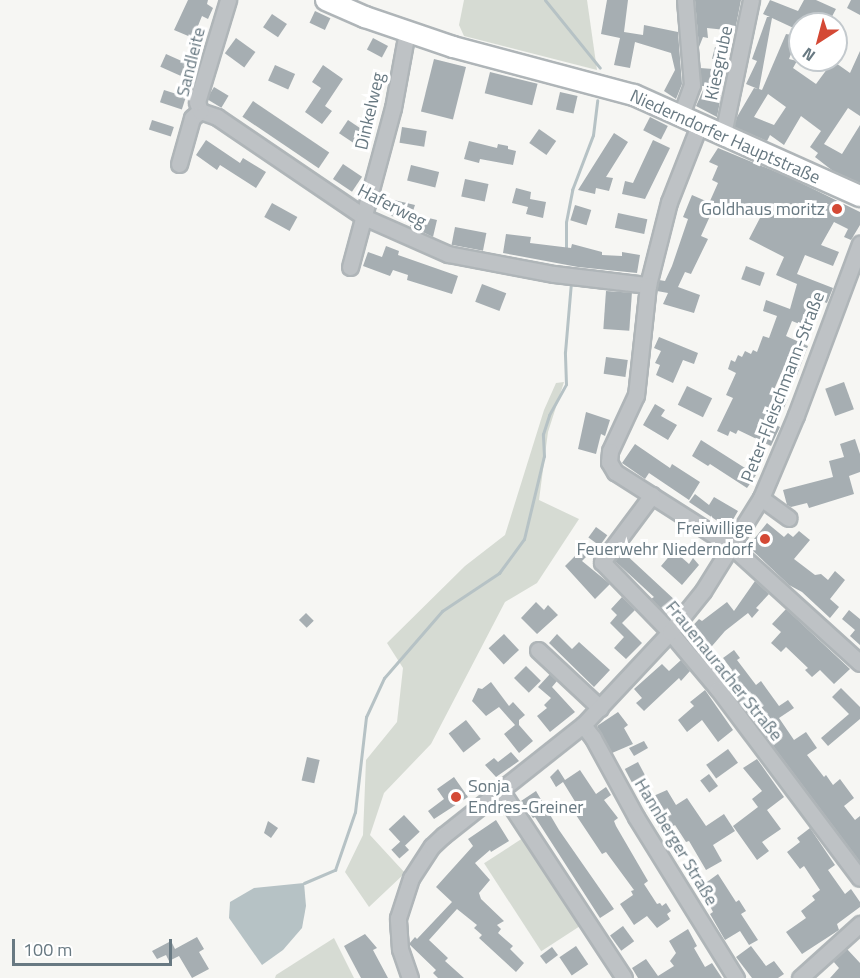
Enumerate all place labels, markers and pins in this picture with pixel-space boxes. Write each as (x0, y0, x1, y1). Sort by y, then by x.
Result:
place label: Goldhaus moritz (701, 198, 825, 220)
marker: Goldhaus moritz (830, 202, 844, 216)
place label: Freiwillige Feuerwehr Niederndorf (576, 518, 753, 560)
marker: Freiwillige Feuerwehr Niederndorf (758, 532, 772, 546)
place label: Sonja Endres-Greiner (468, 776, 584, 818)
marker: Sonja Endres-Greiner (449, 790, 463, 804)

